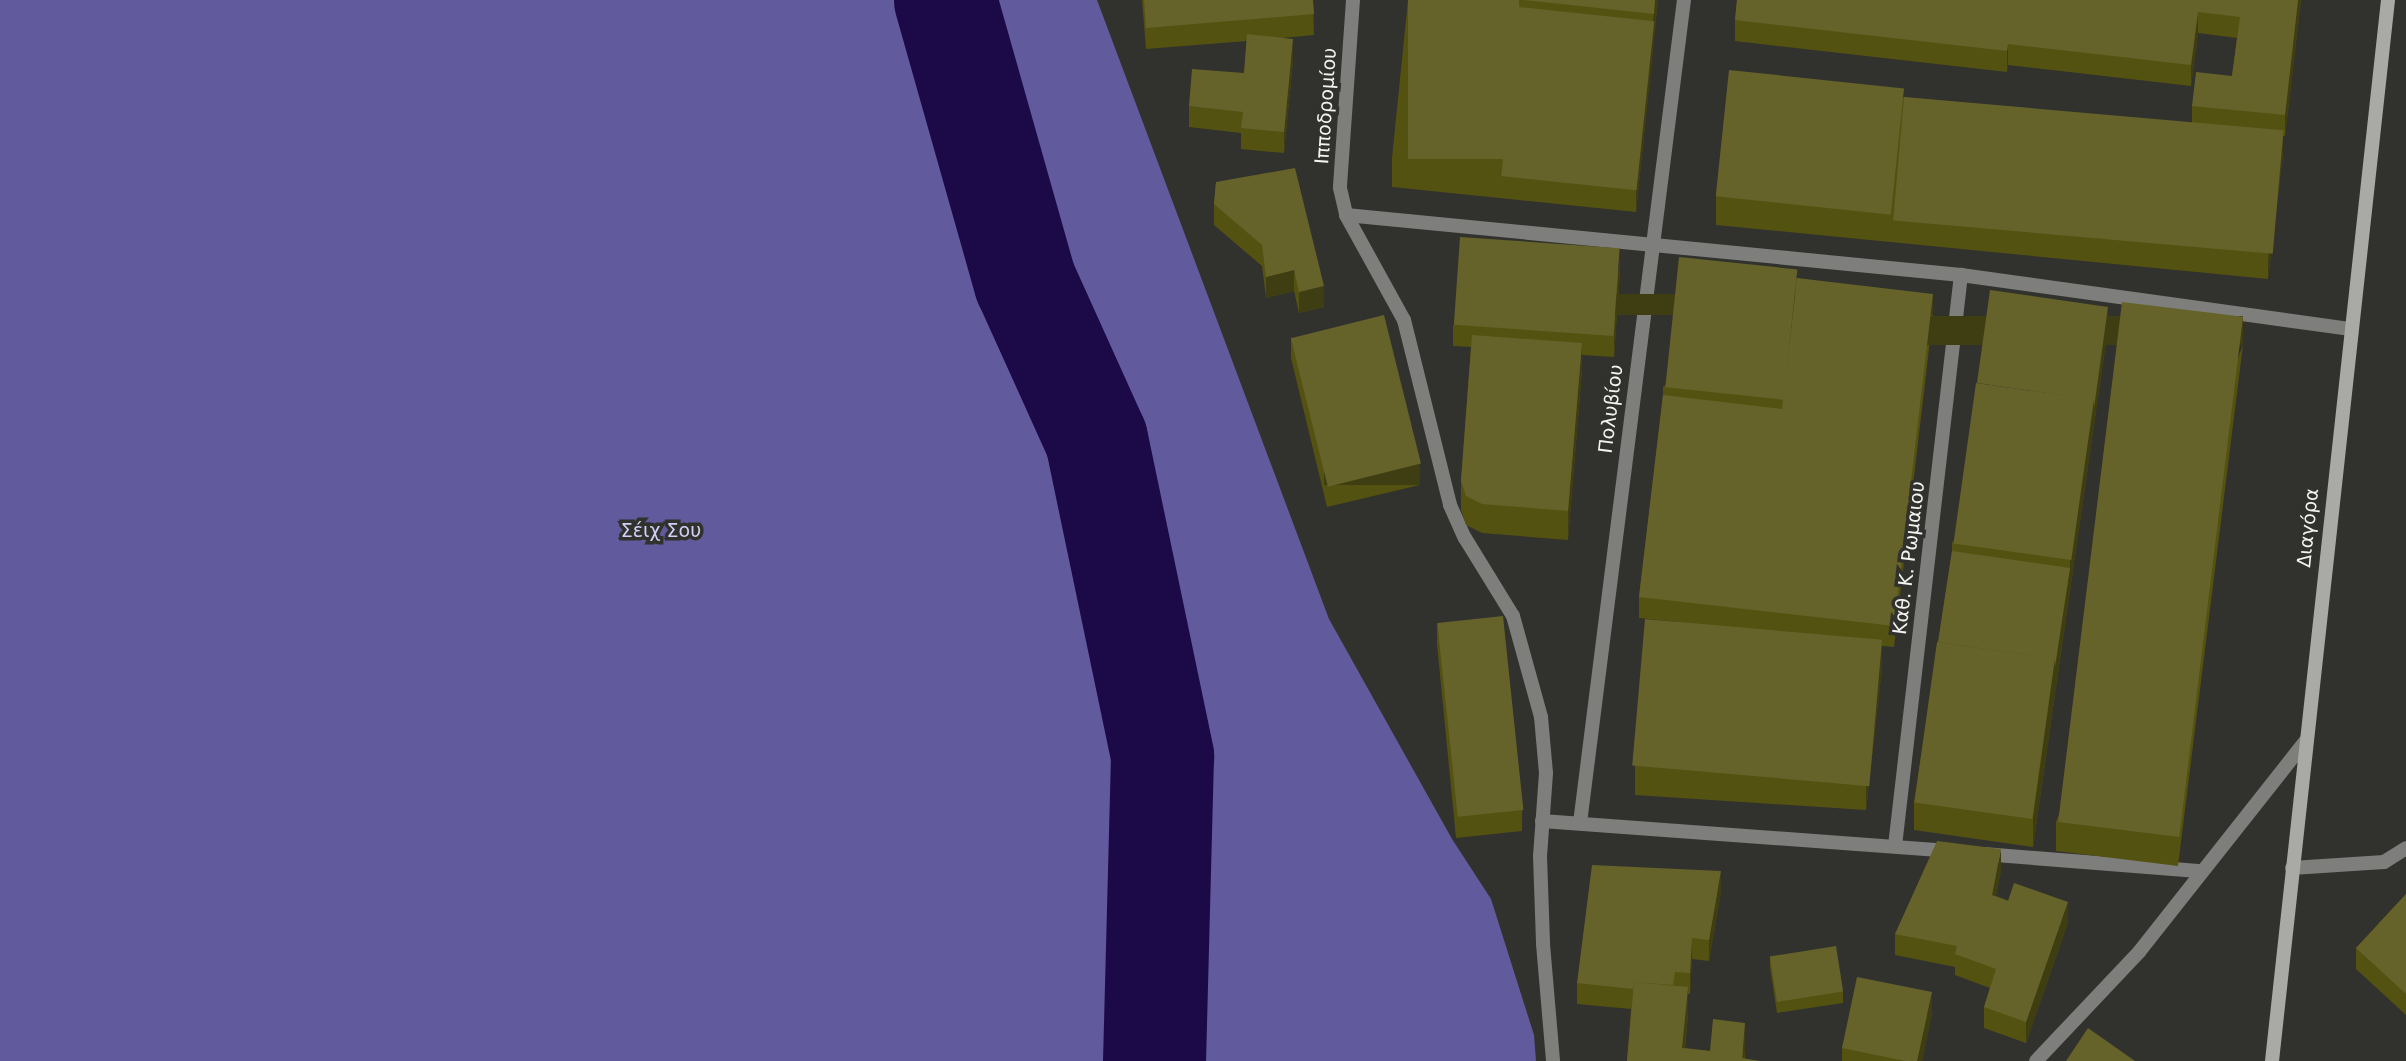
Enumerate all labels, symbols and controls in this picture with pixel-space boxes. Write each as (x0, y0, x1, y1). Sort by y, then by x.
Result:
street label: Ιπποδρομίου (1311, 47, 1341, 165)
street label: Πολυβίου (1594, 363, 1628, 455)
street label: Καθ. Κ. Ρωμαιου (1888, 480, 1930, 636)
street label: Διαγόρα (2293, 487, 2323, 569)
park label: Σέιχ Σου (621, 520, 701, 542)

